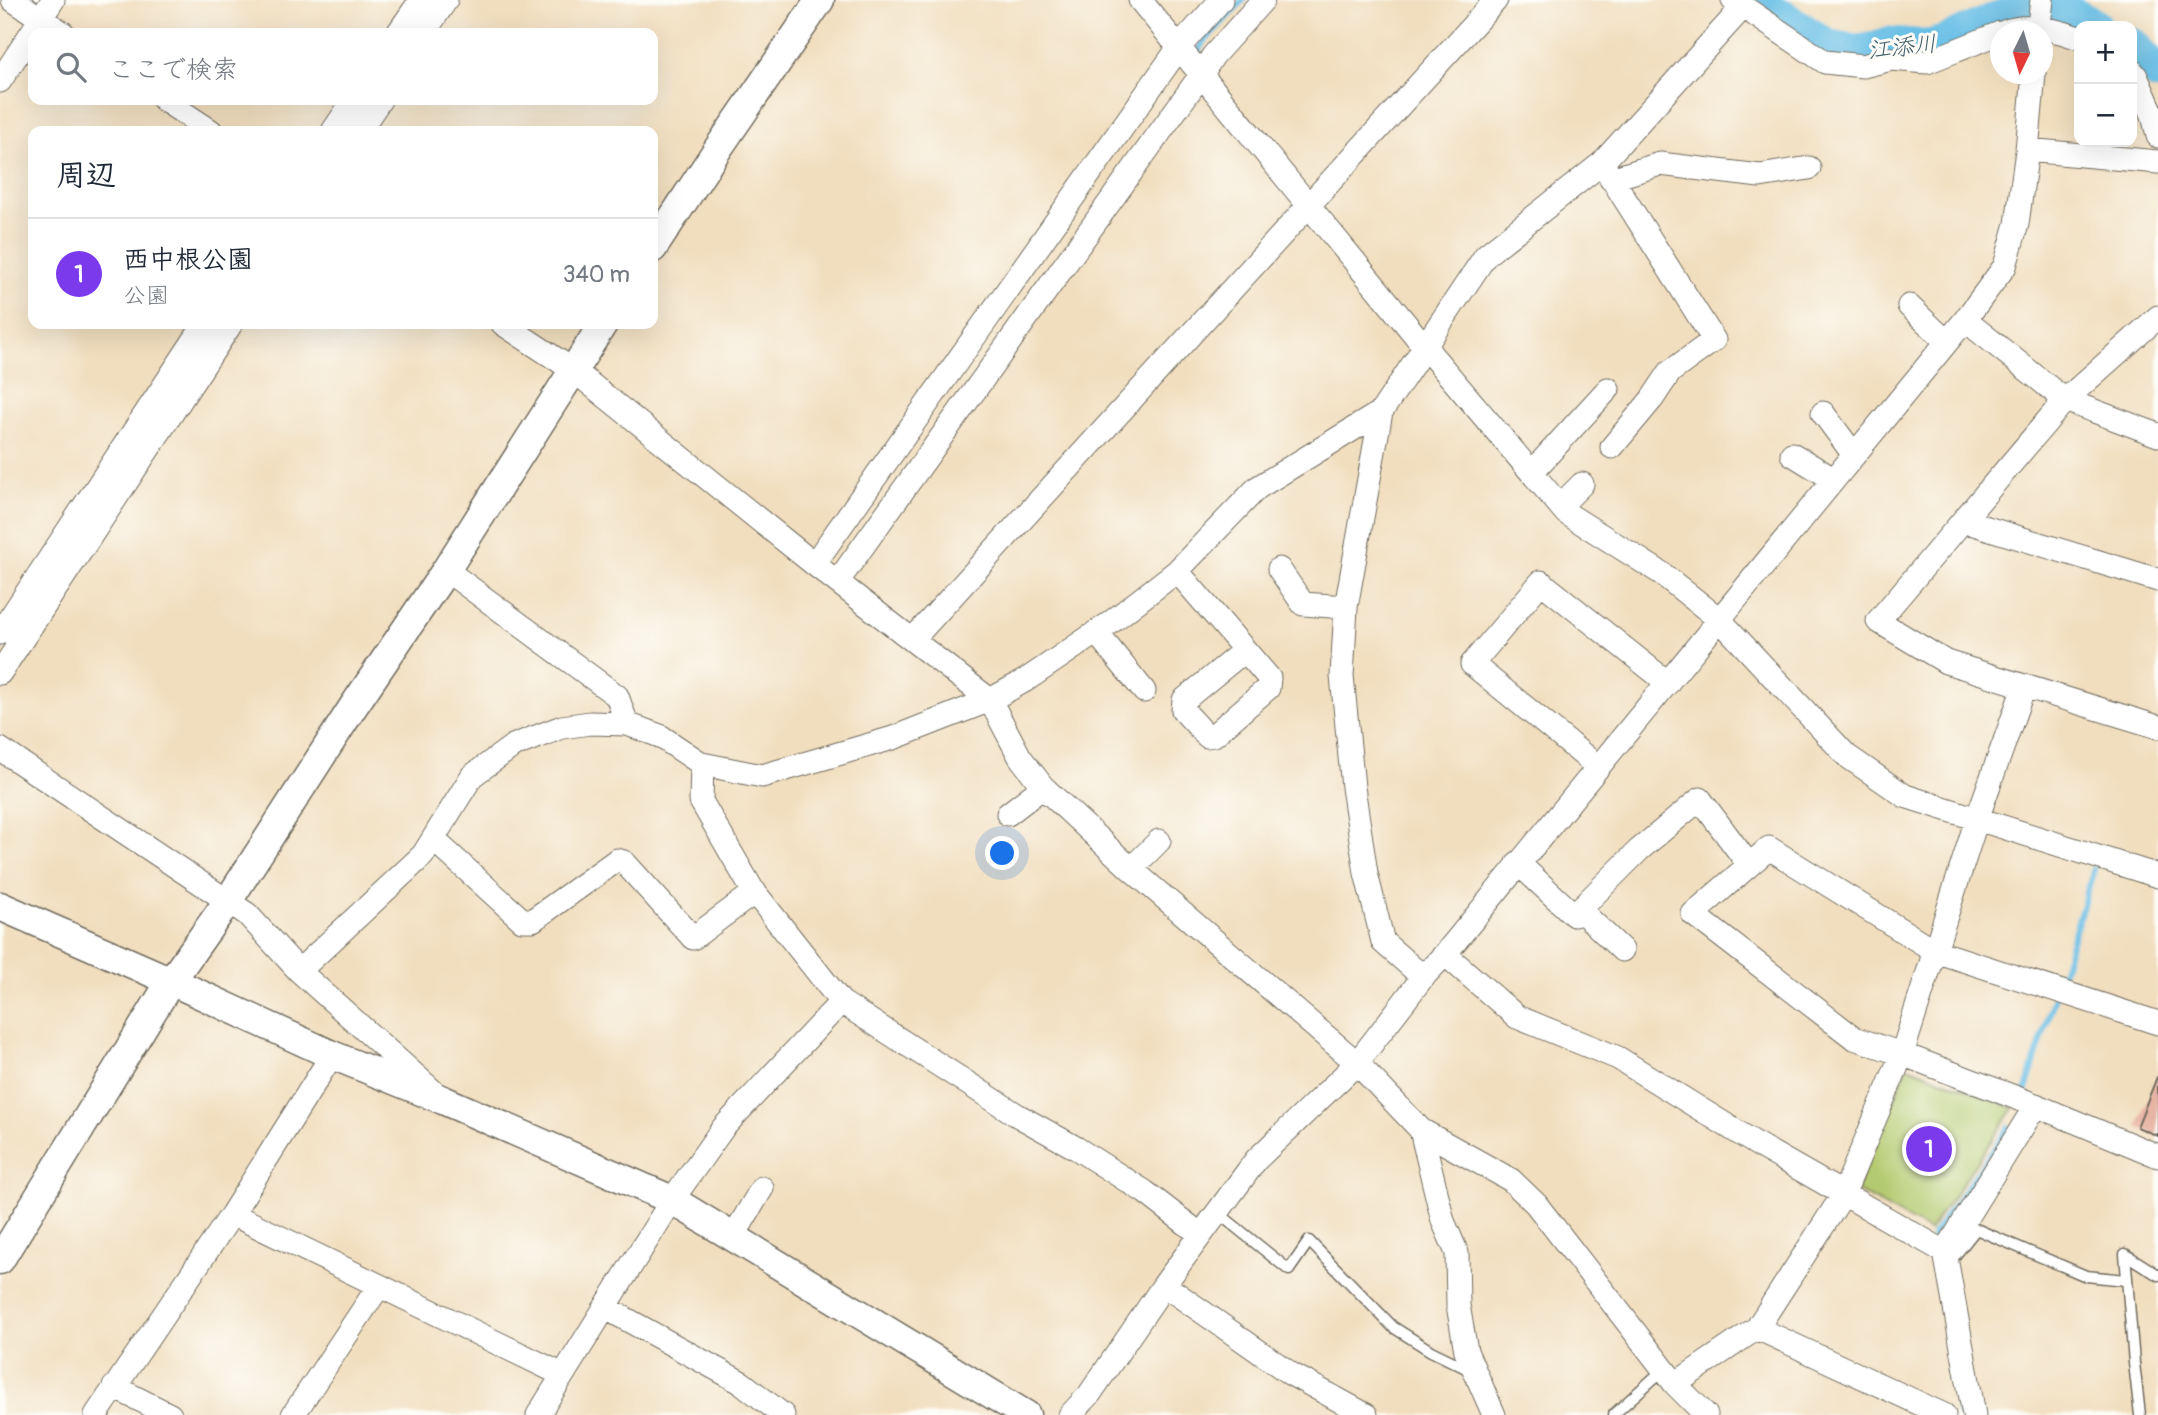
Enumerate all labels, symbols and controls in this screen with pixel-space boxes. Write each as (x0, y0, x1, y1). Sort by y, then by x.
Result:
north arrow (1990, 21, 2053, 84)
map controls (2074, 21, 2137, 147)
button: + (2074, 21, 2137, 84)
search box (28, 28, 658, 105)
water label: 江添川 (1866, 29, 1938, 65)
icon: search (52, 48, 90, 86)
text: ここで検索 (108, 54, 238, 86)
button: − (2074, 84, 2137, 147)
text: 周辺 (56, 157, 116, 194)
text: 西中根公園 (123, 244, 253, 276)
text: 1 (75, 260, 84, 289)
text: 340 m (563, 260, 630, 289)
text: 公園 (123, 281, 169, 310)
your location (985, 836, 1019, 870)
pin: 1 (1906, 1123, 1952, 1175)

